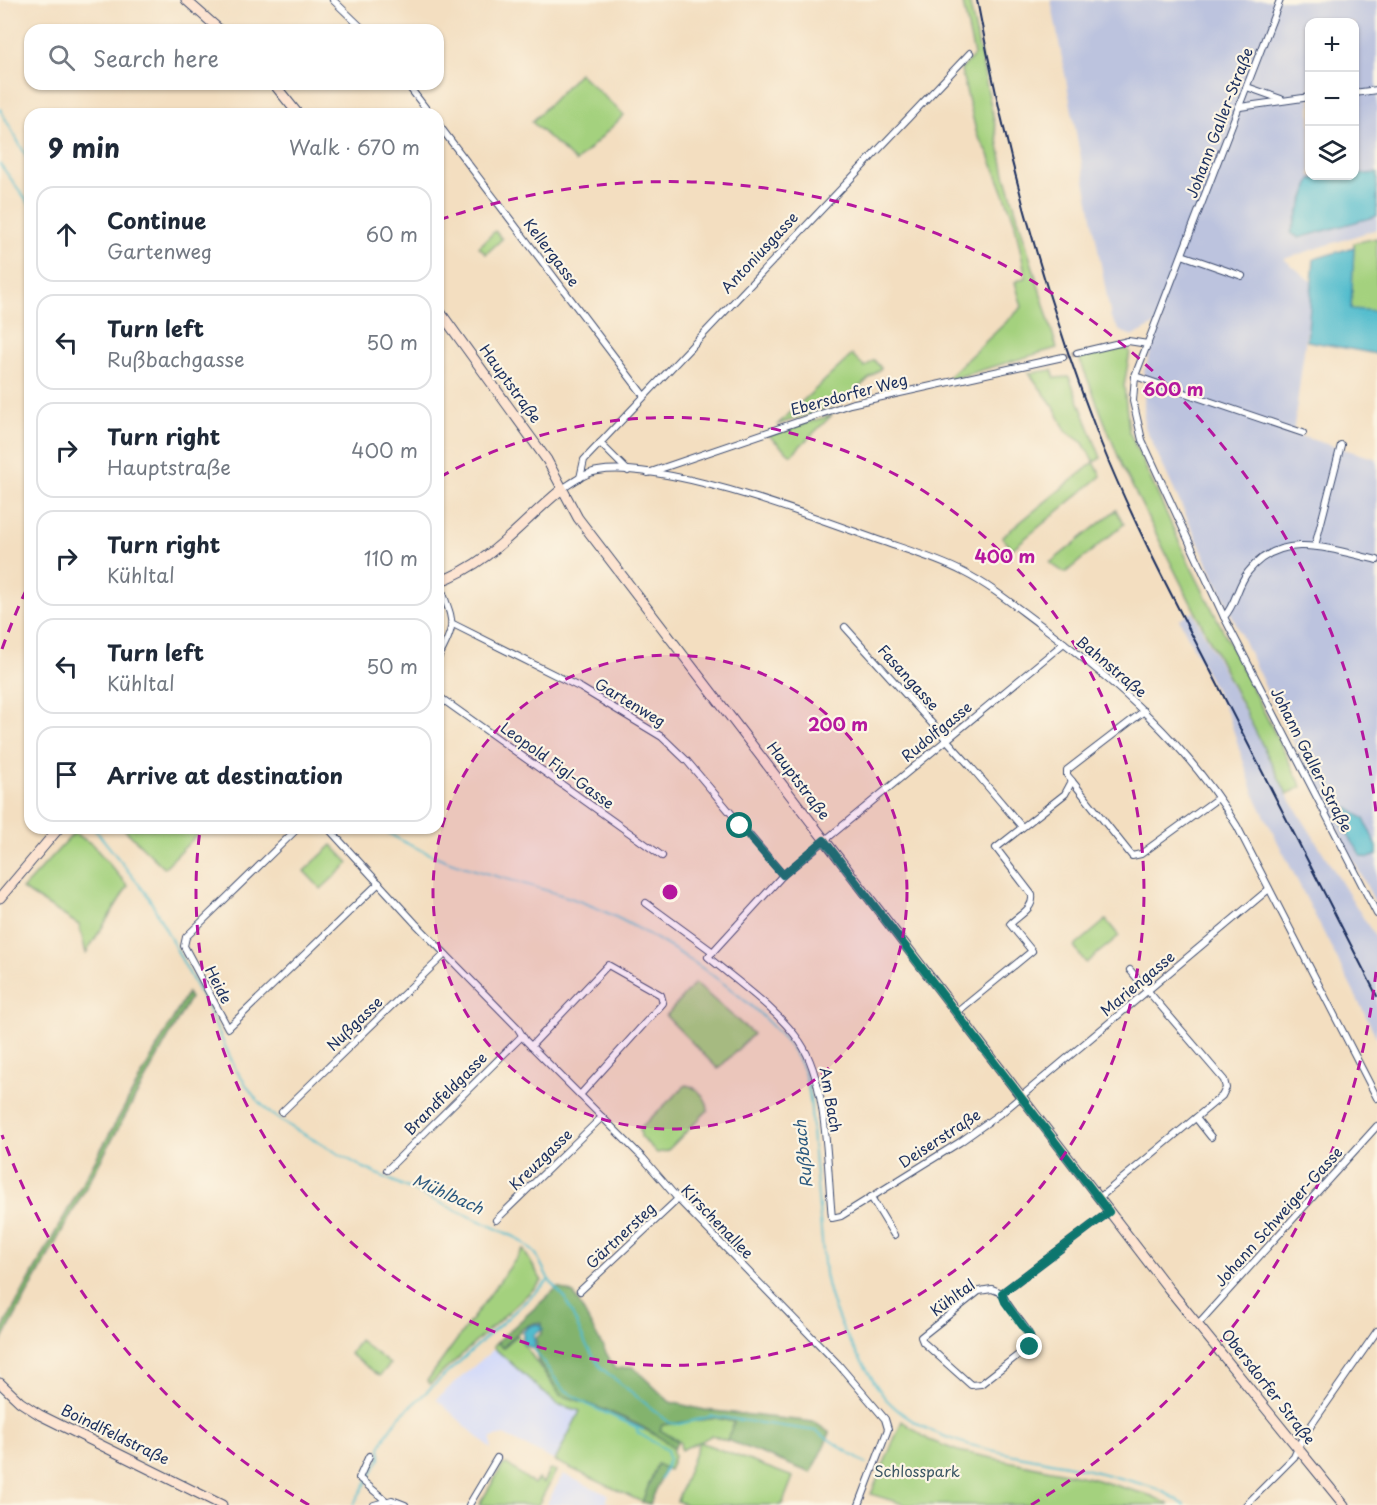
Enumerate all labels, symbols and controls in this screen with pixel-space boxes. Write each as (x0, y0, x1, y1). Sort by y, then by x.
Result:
map controls (1305, 18, 1359, 180)
button: + (1305, 18, 1359, 72)
search box (24, 24, 444, 90)
icon: search (45, 41, 78, 74)
text: Search here (93, 41, 219, 74)
street label: Johann Galler-Straße (1179, 44, 1258, 201)
button: − (1305, 72, 1359, 126)
button: layers (1305, 126, 1359, 180)
text: 9 min (48, 128, 120, 167)
text: Walk · 670 m (289, 132, 420, 162)
text: Continue (107, 203, 206, 236)
street label: Antoniusgasse (715, 206, 803, 298)
street label: Kellergasse (519, 213, 586, 291)
icon: ahead (50, 218, 83, 251)
text: 60 m (366, 219, 418, 249)
text: Gartenweg (107, 236, 212, 266)
text: Turn left (107, 311, 204, 344)
icon: left (50, 326, 83, 359)
text: 50 m (366, 327, 418, 357)
street label: Hauptstraße (475, 339, 548, 427)
text: Rußbachgasse (107, 344, 245, 374)
street label: Ebersdorfer Weg (787, 367, 910, 420)
text: 600 m (1142, 375, 1204, 402)
text: Turn right (107, 419, 220, 452)
icon: right (50, 434, 83, 467)
text: 400 m (351, 435, 418, 465)
text: Hauptstraße (107, 452, 231, 482)
text: Turn right (107, 527, 220, 560)
icon: right (50, 542, 83, 575)
text: 400 m (975, 542, 1035, 569)
text: 110 m (364, 543, 418, 573)
text: Kühltal (107, 560, 175, 590)
street label: Bahnstraße (1072, 629, 1152, 702)
text: Turn left (107, 635, 204, 668)
street label: Fasangasse (873, 639, 945, 715)
icon: left (50, 650, 83, 683)
text: 50 m (366, 651, 418, 681)
text: Kühltal (107, 668, 175, 698)
street label: Gartenweg (591, 672, 671, 732)
street label: Johann Galler-Straße (1266, 683, 1359, 836)
street label: Rudolfgasse (896, 695, 976, 767)
text: 200 m (808, 710, 868, 737)
street label: Leopold Figl-Gasse (496, 716, 620, 814)
street label: Hauptstraße (762, 736, 836, 824)
icon: arrive (50, 758, 83, 791)
text: Arrive at destination (107, 758, 343, 791)
route start (726, 812, 752, 838)
centre of rings (660, 882, 680, 902)
street label: Mariengasse (1095, 945, 1179, 1021)
street label: Heide (200, 961, 239, 1007)
street label: Nußgasse (321, 990, 387, 1056)
street label: Brandfeldgasse (398, 1046, 492, 1140)
street label: Am Bach (814, 1065, 849, 1134)
street label: Deiserstraße (894, 1103, 985, 1173)
water label: Rußbach (786, 1118, 817, 1189)
street label: Kreuzgasse (503, 1123, 577, 1195)
street label: Johann Schweiger-Gasse (1209, 1141, 1347, 1291)
water label: Mühlbach (409, 1167, 488, 1220)
street label: Kirschenallee (677, 1178, 760, 1263)
street label: Gärtnersteg (580, 1196, 660, 1273)
street label: Kühltal (925, 1273, 979, 1321)
street label: Obersdorfer Straße (1217, 1323, 1322, 1449)
route end (1016, 1333, 1042, 1359)
street label: Boindlfeldstraße (58, 1397, 174, 1470)
park label: Schlosspark (874, 1459, 960, 1482)

